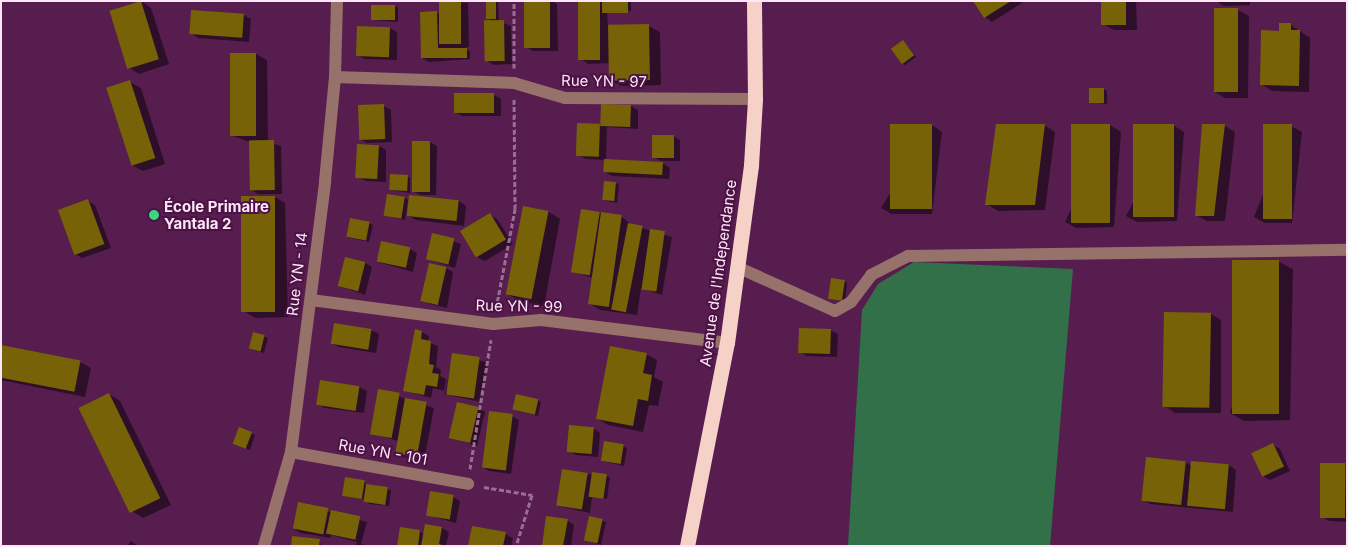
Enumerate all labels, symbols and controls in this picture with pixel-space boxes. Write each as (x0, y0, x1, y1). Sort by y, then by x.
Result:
street label: Rue YN - 97 (561, 71, 647, 91)
street label: Avenue de l'Independance (696, 178, 740, 368)
place label: École Primaire Yantala 2 (164, 197, 269, 232)
marker: École Primaire Yantala 2 (148, 209, 160, 221)
street label: Rue YN - 14 (283, 231, 311, 317)
street label: Rue YN - 99 (475, 296, 563, 316)
street label: Rue YN - 101 (337, 435, 429, 469)

